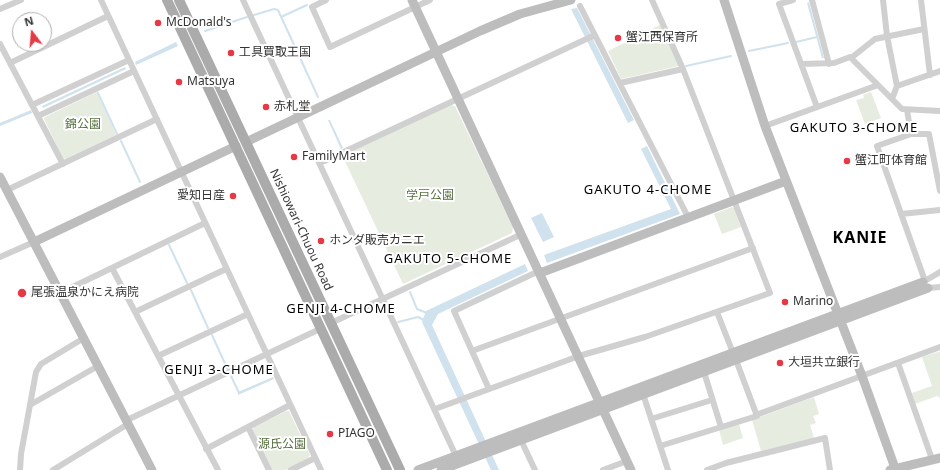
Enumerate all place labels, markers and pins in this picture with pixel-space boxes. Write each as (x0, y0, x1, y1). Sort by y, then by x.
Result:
place label: McDonald's (166, 16, 231, 30)
marker: McDonald's (153, 18, 163, 28)
place label: 蟹江西保育所 (626, 31, 698, 45)
marker: 蟹江西保育所 (613, 33, 623, 43)
place label: 工具買取王国 (239, 46, 311, 60)
marker: 工具買取王国 (226, 48, 236, 58)
place label: Matsuya (187, 75, 235, 89)
marker: Matsuya (174, 77, 184, 87)
place label: 赤札堂 (274, 100, 310, 114)
marker: 赤札堂 (261, 102, 271, 112)
place label: FamilyMart (302, 150, 365, 164)
marker: FamilyMart (289, 152, 299, 162)
place label: 蟹江町体育館 (855, 154, 927, 168)
marker: 蟹江町体育館 (842, 156, 852, 166)
place label: 愛知日産 (177, 189, 225, 203)
marker: 愛知日産 (228, 191, 238, 201)
place label: ホンダ販売カニエ (329, 234, 425, 248)
marker: ホンダ販売カニエ (316, 236, 326, 246)
place label: 尾張温泉かにえ病院 (31, 286, 139, 300)
marker: 尾張温泉かにえ病院 (16, 287, 28, 299)
place label: Marino (793, 295, 833, 309)
marker: Marino (780, 297, 790, 307)
place label: 大垣共立銀行 (788, 356, 860, 370)
marker: 大垣共立銀行 (775, 358, 785, 368)
place label: PIAGO (338, 427, 375, 441)
marker: PIAGO (325, 429, 335, 439)

